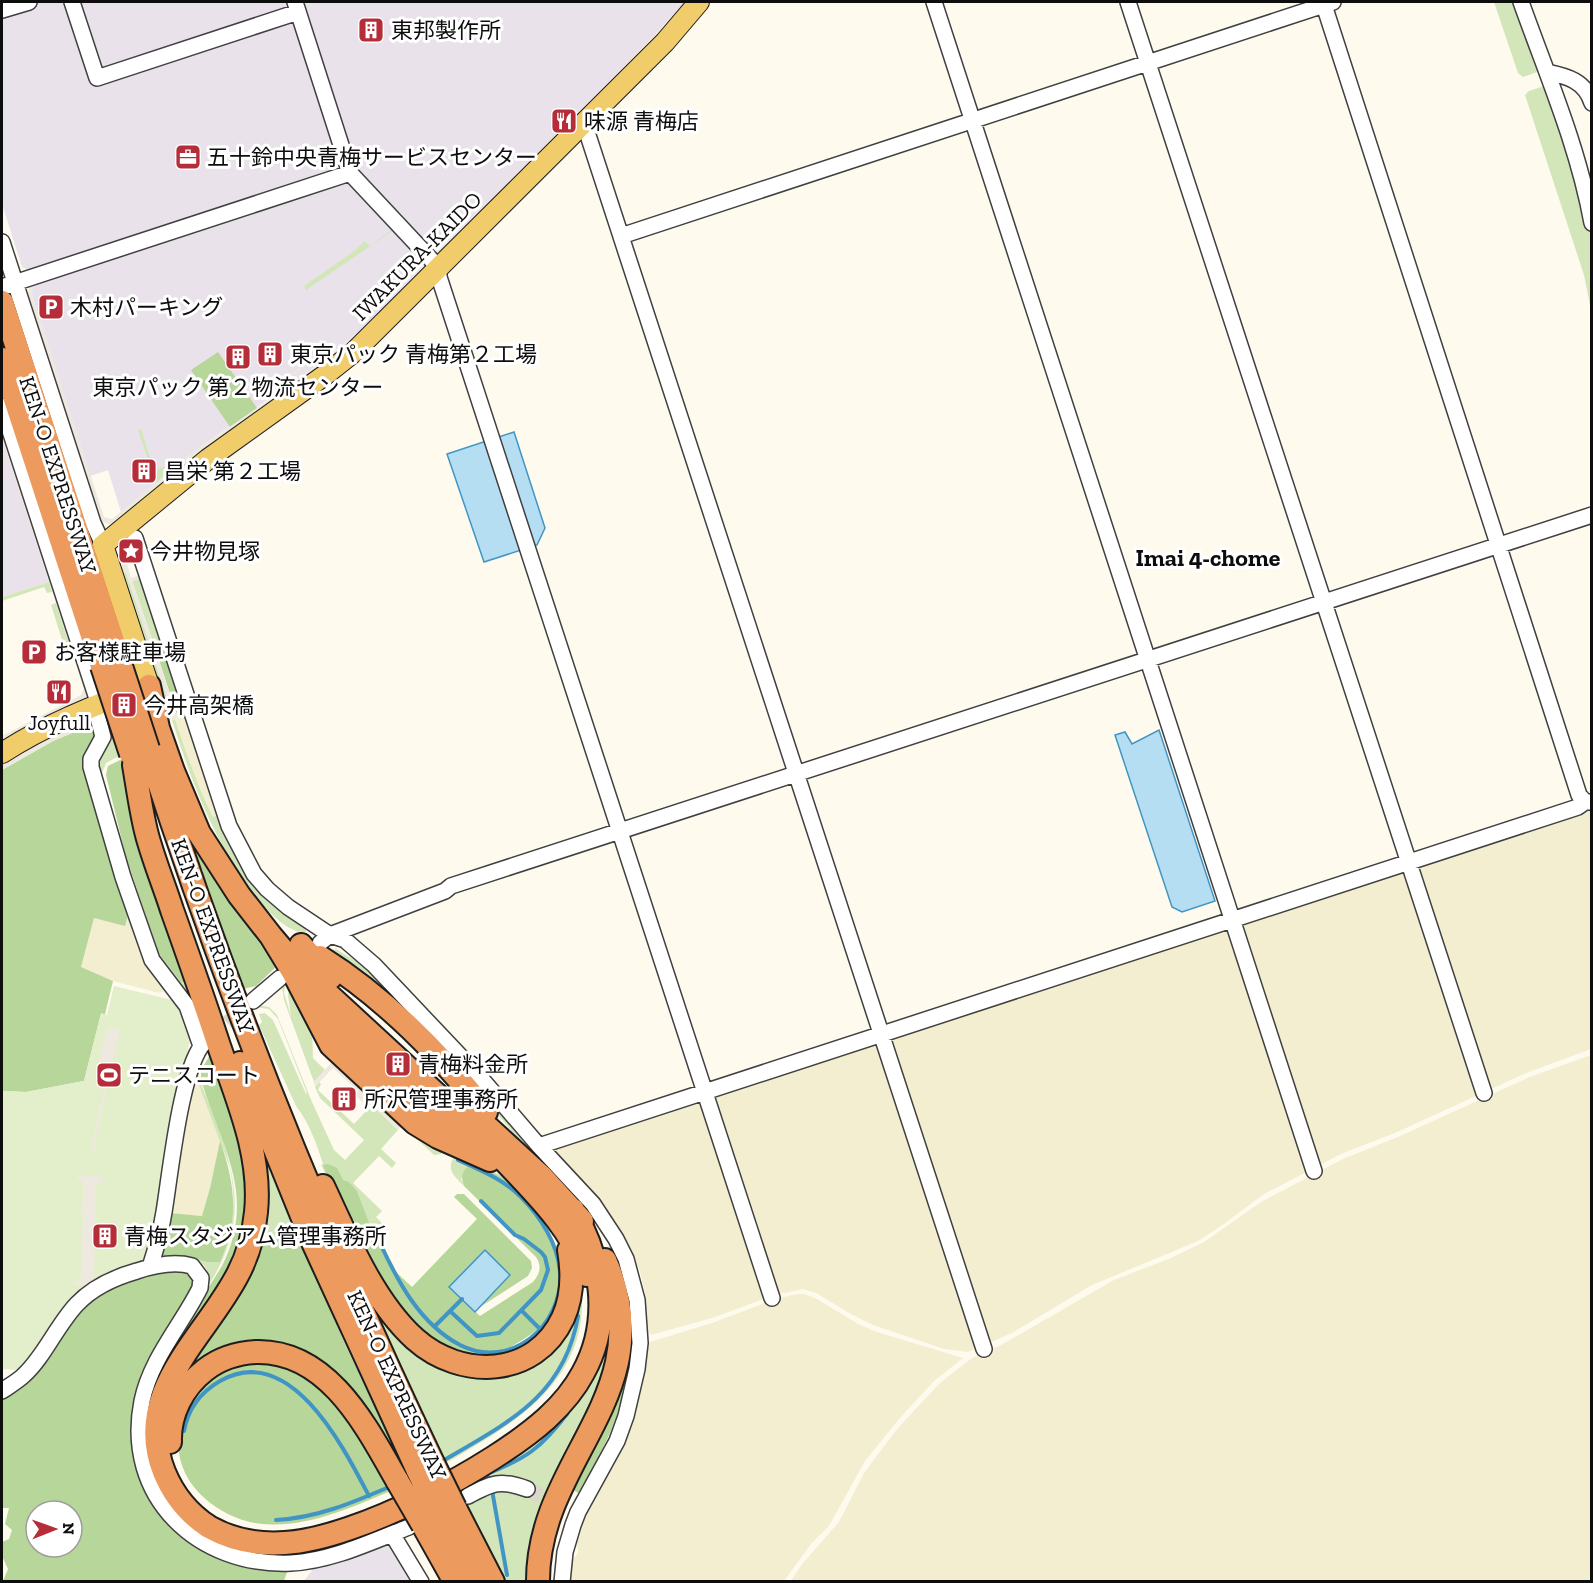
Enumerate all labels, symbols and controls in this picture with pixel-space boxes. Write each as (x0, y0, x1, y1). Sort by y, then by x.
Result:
building icon: 東邦製作所 (356, 15, 386, 45)
place label: 東邦製作所 (391, 17, 501, 44)
restaurant icon: 味源 青梅店 (549, 106, 579, 136)
place label: 味源 青梅店 (584, 108, 699, 135)
office icon: 五十鈴中央青梅サービスセンター (173, 142, 203, 172)
place label: 五十鈴中央青梅サービスセンター (207, 144, 537, 171)
street label: IWAKURA-KAIDO (347, 186, 487, 326)
parking icon: 木村パーキング (36, 292, 66, 322)
place label: 木村パーキング (70, 294, 223, 321)
building icon: 東京パック 青梅第２工場 (255, 339, 285, 369)
place label: 東京パック 青梅第２工場 (290, 341, 537, 368)
building icon: 東京パック 第２物流センター (223, 342, 253, 372)
street label: KEN-O EXPRESSWAY (13, 373, 103, 578)
place label: 東京パック 第２物流センター (93, 374, 384, 401)
building icon: 昌栄 第２工場 (129, 456, 159, 486)
place label: 昌栄 第２工場 (164, 458, 301, 485)
place icon: 今井物見塚 (116, 536, 146, 566)
place label: 今井物見塚 (150, 538, 260, 565)
district label: Imai 4-chome (1136, 543, 1281, 572)
parking icon: お客様駐車場 (19, 637, 49, 667)
place label: お客様駐車場 (54, 639, 186, 666)
restaurant icon: Joyfull (44, 677, 74, 707)
building icon: 今井高架橋 (109, 690, 139, 720)
place label: 今井高架橋 (144, 692, 254, 719)
place label: Joyfull (28, 709, 91, 736)
street label: KEN-O EXPRESSWAY (165, 835, 261, 1038)
building icon: 青梅料金所 (383, 1049, 413, 1079)
place label: 青梅料金所 (418, 1051, 528, 1078)
sports icon: テニスコート (94, 1060, 124, 1090)
place label: テニスコート (128, 1062, 260, 1089)
building icon: 所沢管理事務所 (329, 1084, 359, 1114)
place label: 所沢管理事務所 (364, 1086, 518, 1113)
building icon: 青梅スタジアム管理事務所 (90, 1221, 120, 1251)
place label: 青梅スタジアム管理事務所 (124, 1223, 386, 1250)
street label: KEN-O EXPRESSWAY (341, 1286, 453, 1485)
north arrow (24, 1499, 84, 1559)
text: N (59, 1522, 78, 1535)

